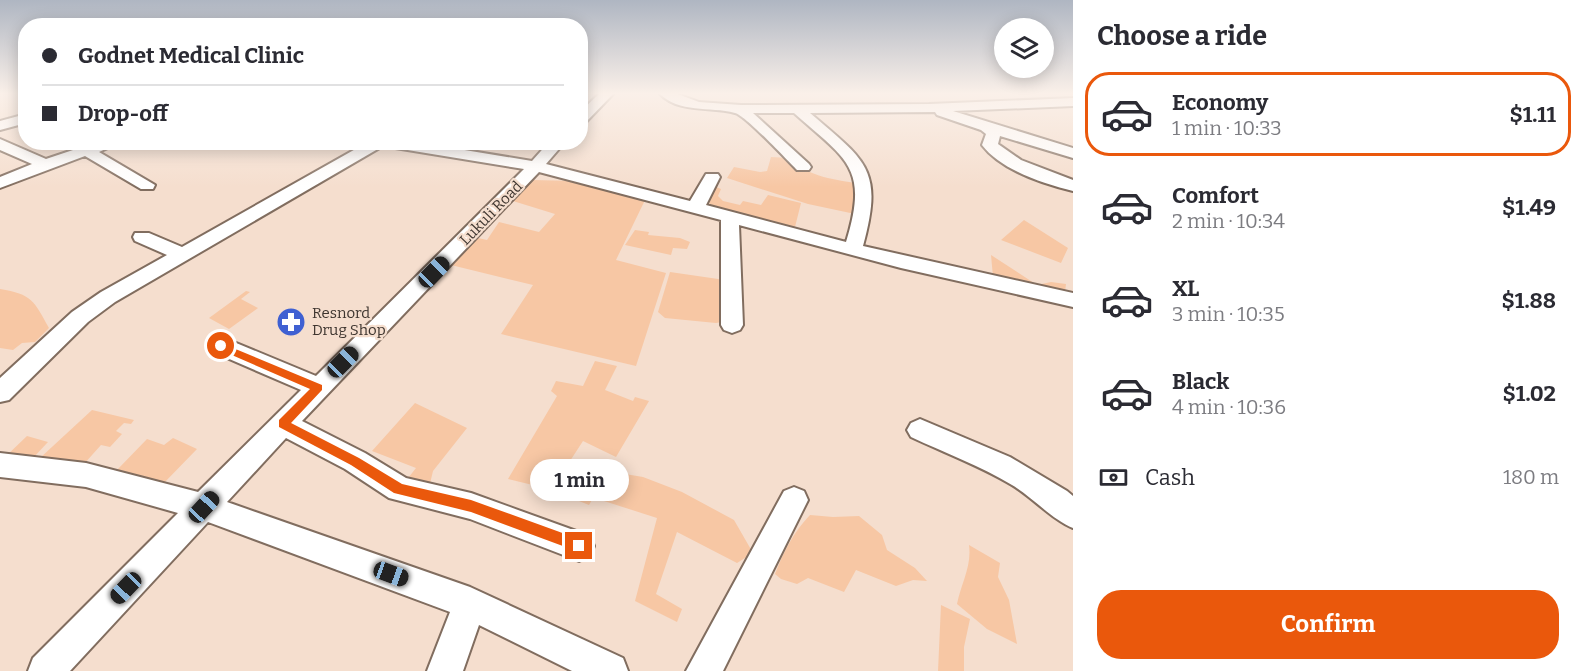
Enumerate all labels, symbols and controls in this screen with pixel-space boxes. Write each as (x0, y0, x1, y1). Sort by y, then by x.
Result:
map controls (994, 18, 1054, 78)
button: layers (994, 18, 1054, 78)
text: Choose a ride (1097, 20, 1267, 52)
text: Godnet Medical Clinic (78, 42, 304, 69)
icon: car (1100, 87, 1154, 141)
text: Economy (1172, 89, 1268, 116)
text: Drop-off (78, 100, 168, 127)
text: $1.11 (1509, 101, 1556, 128)
text: 1 min · 10:33 (1172, 116, 1282, 140)
street label: Lukuli Road (456, 177, 526, 249)
icon: car (1100, 180, 1154, 234)
text: Comfort (1172, 182, 1259, 209)
text: $1.49 (1502, 194, 1556, 221)
text: 2 min · 10:34 (1172, 209, 1285, 233)
car (415, 253, 453, 291)
icon: car (1100, 273, 1154, 327)
text: XL (1172, 275, 1199, 302)
text: $1.88 (1501, 287, 1556, 314)
text: 3 min · 10:35 (1172, 302, 1285, 326)
place label: Resnord Drug Shop (312, 304, 386, 339)
pharmacy icon: Resnord Drug Shop (275, 306, 307, 338)
route start (207, 332, 234, 359)
car (324, 343, 362, 381)
icon: car (1100, 366, 1154, 420)
text: Black (1172, 368, 1229, 395)
text: $1.02 (1503, 380, 1556, 407)
text: 4 min · 10:36 (1172, 395, 1286, 419)
callout: 1 min (530, 459, 628, 501)
icon: cash (1097, 461, 1130, 494)
text: Cash (1145, 464, 1195, 491)
text: 180 m (1503, 465, 1559, 489)
text: 1 min (554, 468, 605, 492)
car (185, 488, 223, 526)
route end (565, 532, 592, 559)
car (371, 559, 411, 589)
car (107, 569, 145, 607)
button: Confirm (1097, 590, 1559, 659)

